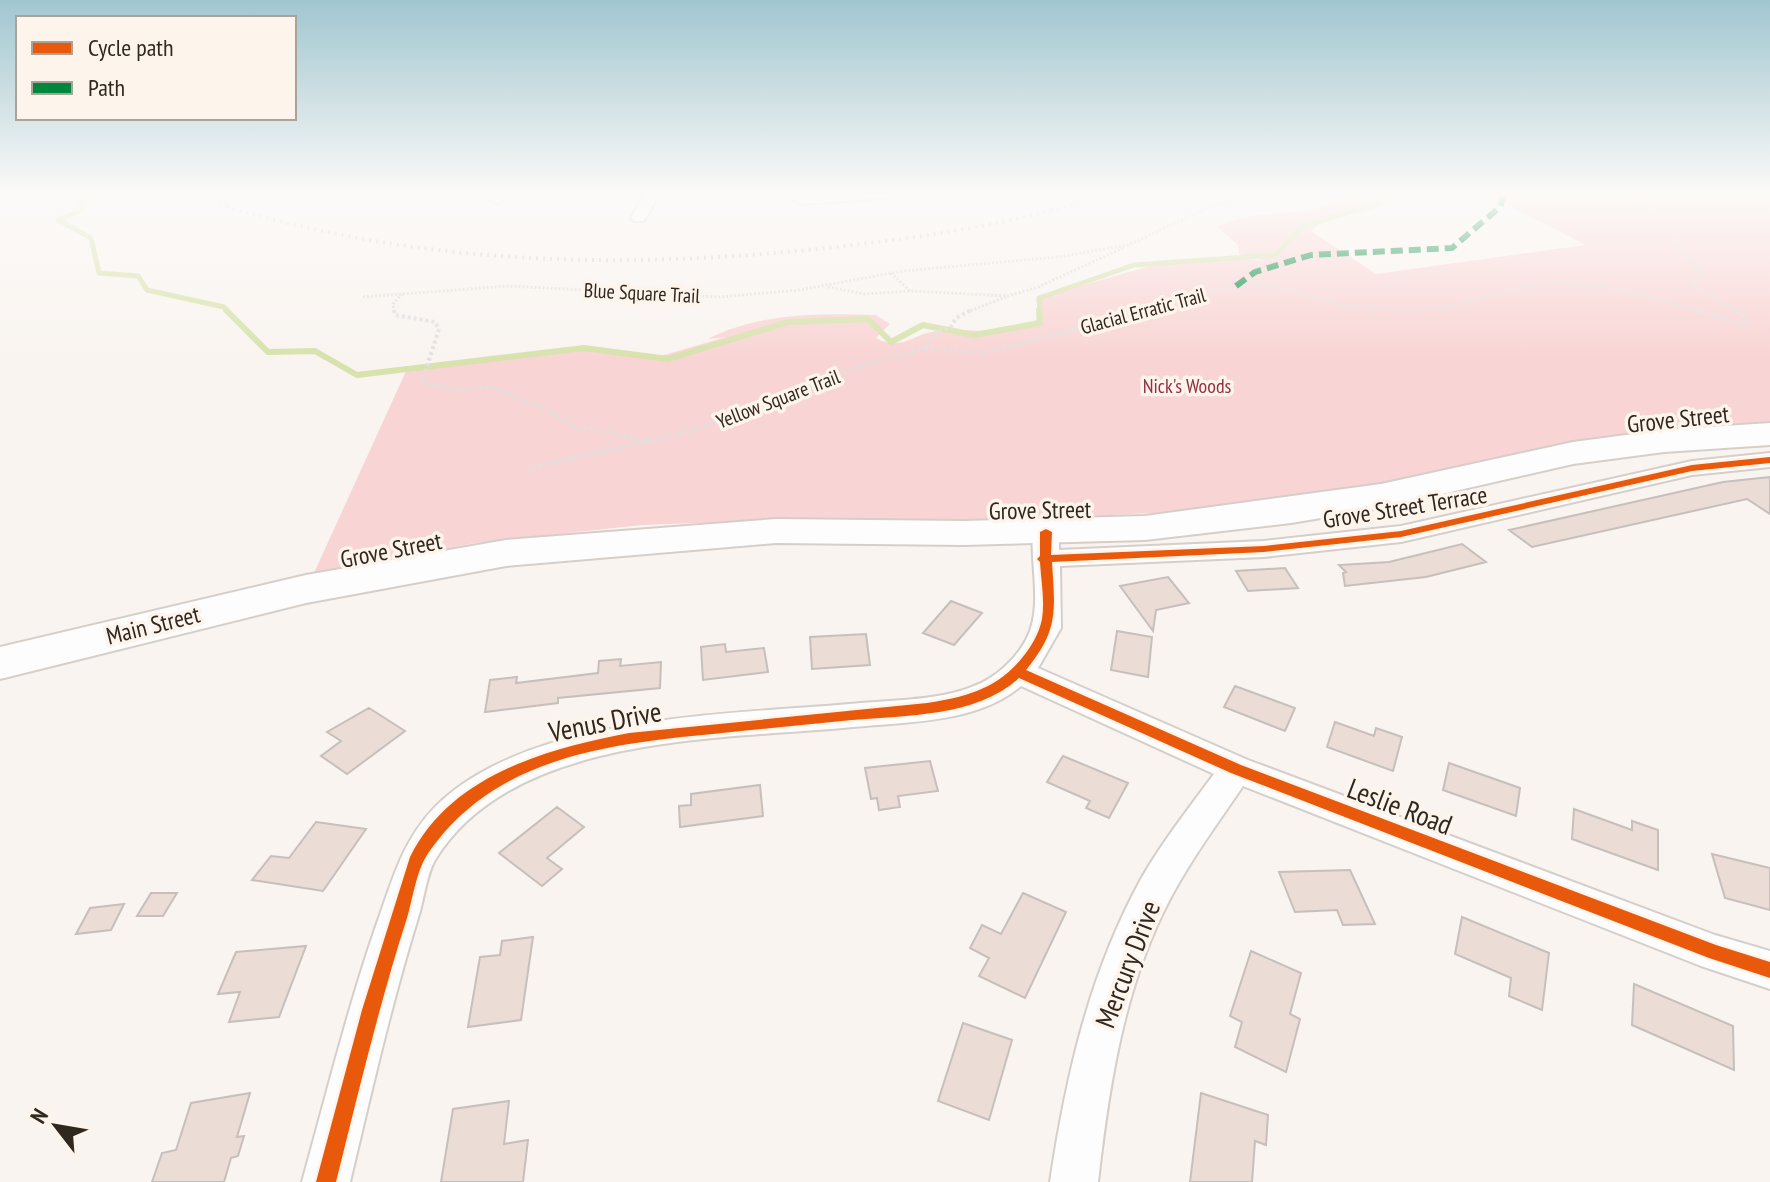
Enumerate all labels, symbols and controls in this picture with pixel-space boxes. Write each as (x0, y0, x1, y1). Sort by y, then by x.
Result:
legend (16, 16, 296, 120)
text: Cycle path (88, 32, 174, 63)
text: Path (88, 72, 125, 103)
street label: Blue Square Trail (583, 277, 701, 309)
street label: Glacial Erratic Trail (1078, 282, 1209, 340)
street label: Yellow Square Trail (712, 363, 844, 435)
park label: Nick's Woods (1143, 373, 1232, 399)
street label: Grove Street (1625, 398, 1731, 440)
street label: Grove Street Terrace (1321, 479, 1489, 535)
street label: Grove Street (988, 494, 1092, 526)
street label: Grove Street (338, 525, 445, 575)
street label: Main Street (103, 598, 203, 652)
street label: Venus Drive (545, 692, 664, 750)
street label: Leslie Road (1342, 769, 1458, 843)
street label: Mercury Drive (1086, 895, 1168, 1033)
north arrow (16, 1086, 96, 1166)
text: N (24, 1103, 54, 1128)

